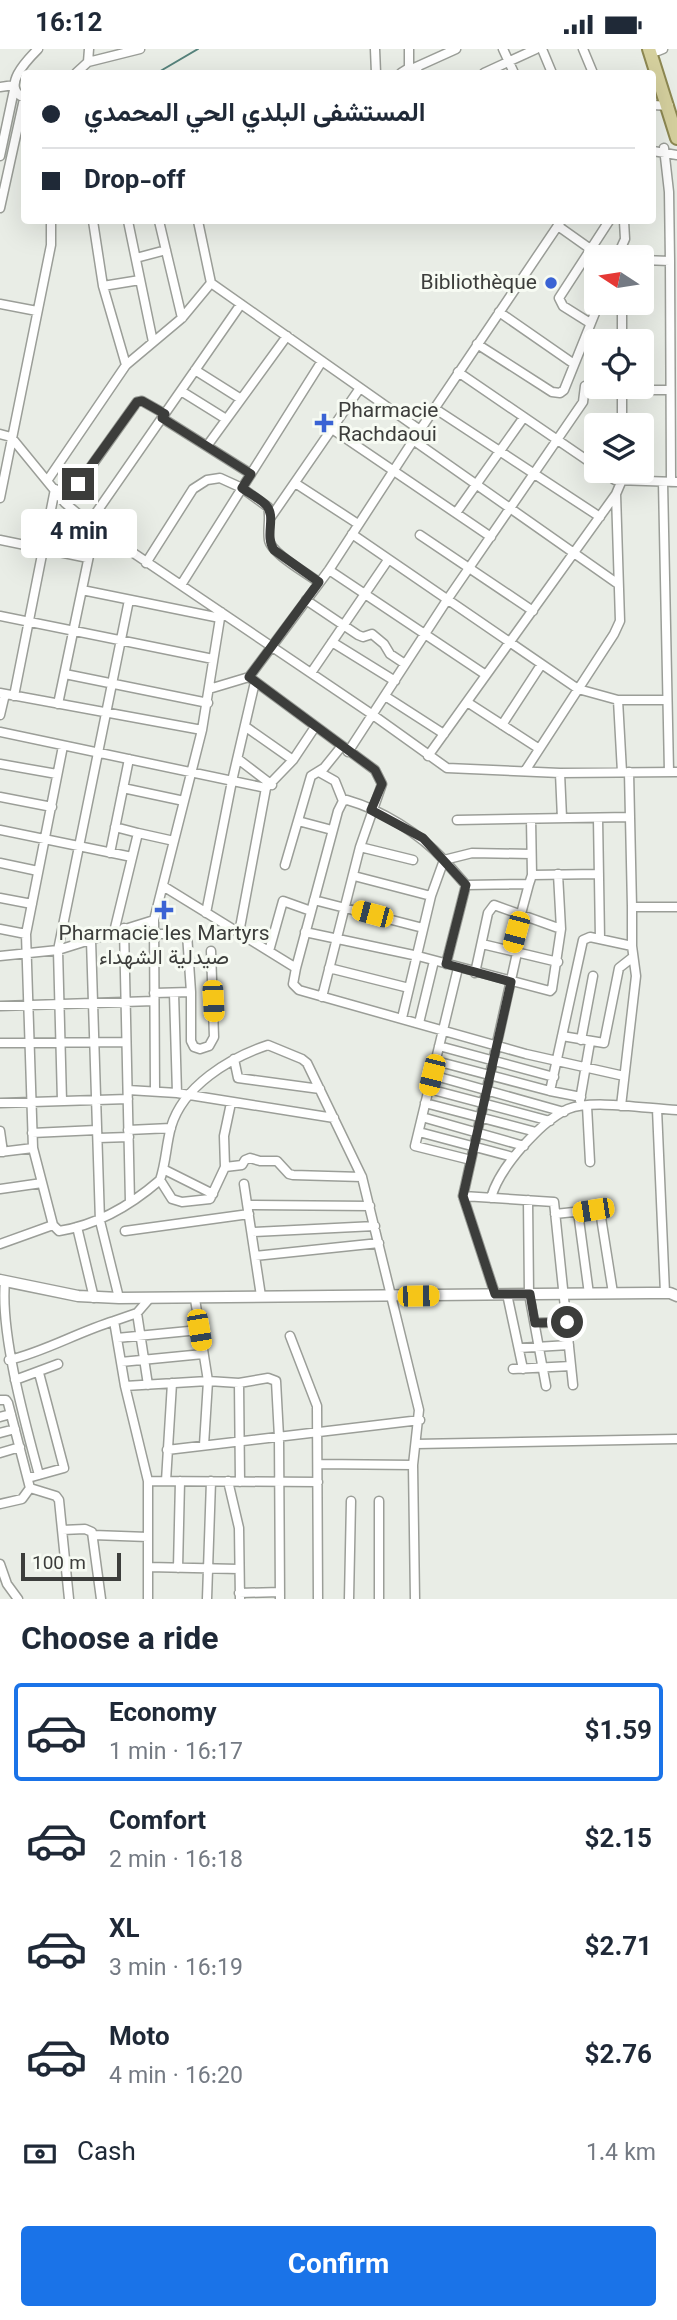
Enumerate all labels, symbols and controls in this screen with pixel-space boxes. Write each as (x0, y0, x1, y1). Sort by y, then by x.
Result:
text: 16:12 (35, 4, 102, 45)
text: المستشفى البلدي الحي المحمدي (84, 94, 425, 135)
text: Drop-off (84, 161, 185, 202)
north arrow (584, 245, 654, 315)
map controls (584, 245, 654, 483)
place label: Bibliothèque (421, 267, 537, 300)
marker: Bibliothèque (543, 275, 559, 291)
button: locate (584, 329, 654, 399)
place label: Pharmacie Rachdaoui (338, 395, 438, 452)
button: layers (584, 413, 654, 483)
marker: Pharmacie Rachdaoui (316, 415, 332, 431)
route end (62, 468, 94, 500)
callout: 4 min (20, 509, 136, 557)
text: 4 min (50, 515, 108, 551)
car (349, 898, 396, 930)
marker: Pharmacie les Martyrs صيدلية الشهداء (156, 902, 172, 918)
car (501, 909, 532, 955)
place label: Pharmacie les Martyrs صيدلية الشهداء (59, 918, 269, 975)
car (202, 979, 225, 1023)
car (417, 1052, 448, 1098)
car (571, 1196, 616, 1224)
car (397, 1285, 440, 1307)
route start (551, 1306, 583, 1338)
car (186, 1307, 213, 1353)
scale bar (21, 1550, 121, 1582)
text: 100 m (32, 1550, 86, 1579)
text: Choose a ride (21, 1616, 218, 1666)
text: Economy (109, 1694, 216, 1735)
icon: car (25, 1701, 88, 1764)
text: $1.59 (585, 1712, 652, 1753)
text: 1 min · 16:17 (109, 1735, 243, 1771)
text: Comfort (109, 1802, 206, 1843)
icon: car (25, 1809, 88, 1872)
text: $2.15 (585, 1820, 652, 1861)
text: 2 min · 16:18 (109, 1843, 243, 1879)
text: XL (109, 1910, 140, 1951)
icon: car (25, 1917, 88, 1980)
text: $2.71 (585, 1928, 652, 1969)
text: 3 min · 16:19 (109, 1951, 243, 1987)
text: Moto (109, 2018, 170, 2059)
icon: car (25, 2025, 88, 2088)
text: $2.76 (585, 2036, 652, 2077)
text: 4 min · 16:20 (109, 2059, 243, 2095)
text: Cash (77, 2133, 136, 2174)
icon: cash (21, 2135, 59, 2173)
text: 1.4 km (586, 2136, 656, 2172)
button: Confirm (21, 2226, 656, 2306)

